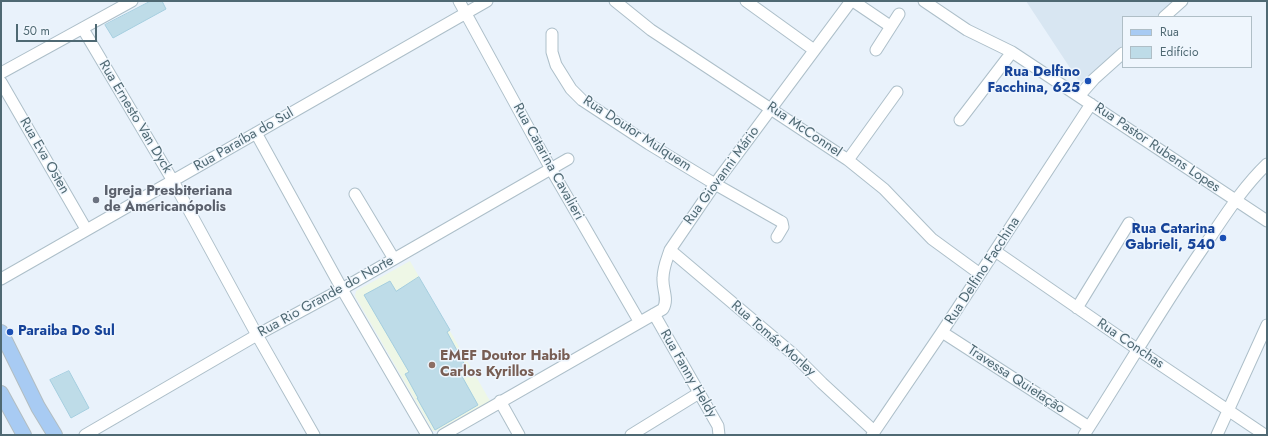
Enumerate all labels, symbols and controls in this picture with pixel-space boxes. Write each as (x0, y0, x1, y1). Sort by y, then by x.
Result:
scale bar (18, 16, 99, 42)
legend (1122, 16, 1252, 68)
text: 50 m (23, 22, 50, 40)
text: Rua (1160, 23, 1179, 41)
text: Edifício (1160, 43, 1199, 61)
street label: Rua Ernesto Van Dyck (95, 58, 175, 176)
place label: Rua Delfino Facchina, 625 (988, 65, 1080, 98)
marker: Rua Delfino Facchina, 625 (1083, 76, 1093, 86)
street label: Rua Doutor Mulquem (580, 93, 694, 175)
street label: Rua McConnel (763, 99, 845, 161)
street label: Rua Pastor Rubens Lopes (1091, 100, 1223, 196)
street label: Rua Catarina Cavalieri (509, 101, 587, 223)
street label: Rua Paraíba do Sul (191, 105, 297, 175)
street label: Rua Eva Osten (15, 115, 73, 197)
street label: Rua Giovanni Mário (681, 123, 763, 229)
place label: Igreja Presbiteriana de Americanópolis (104, 184, 232, 216)
marker: Igreja Presbiteriana de Americanópolis (91, 195, 101, 205)
street label: Rua Delfino Facchina (942, 214, 1024, 328)
place label: Rua Catarina Gabrieli, 540 (1125, 222, 1215, 254)
marker: Rua Catarina Gabrieli, 540 (1218, 233, 1228, 243)
street label: Rua Rio Grande do Norte (255, 253, 397, 341)
street label: Rua Tomás Morley (727, 298, 819, 380)
street label: Rua Conchas (1093, 315, 1167, 373)
place label: Paraiba Do Sul (18, 324, 115, 340)
marker: Paraiba Do Sul (5, 327, 15, 337)
street label: Rua Fanny Heldy (656, 327, 720, 421)
street label: Travessa Quietação (964, 342, 1068, 418)
place label: EMEF Doutor Habib Carlos Kyrillos (440, 349, 570, 382)
marker: EMEF Doutor Habib Carlos Kyrillos (427, 360, 437, 370)

